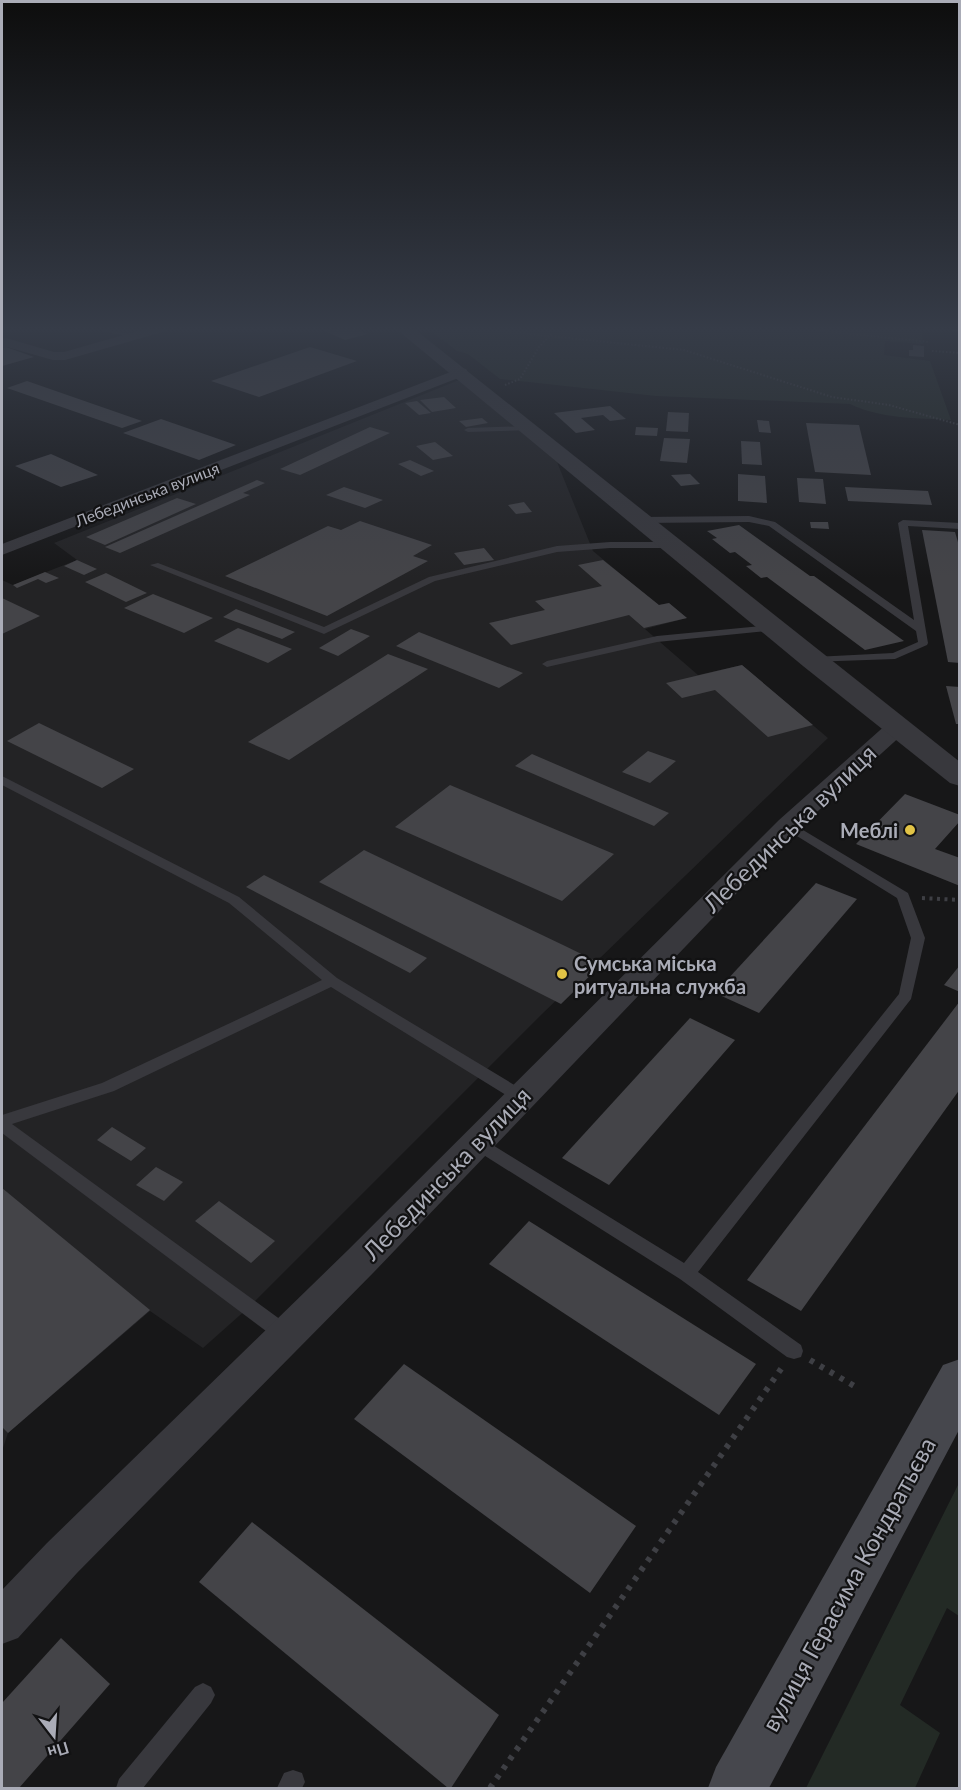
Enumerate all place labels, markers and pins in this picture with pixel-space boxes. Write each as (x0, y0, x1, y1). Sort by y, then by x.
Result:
place label: Меблі (840, 818, 898, 842)
marker: Меблі (903, 823, 917, 837)
place label: Сумська міська ритуальна служба (574, 951, 746, 998)
marker: Сумська міська ритуальна служба (555, 967, 569, 981)

